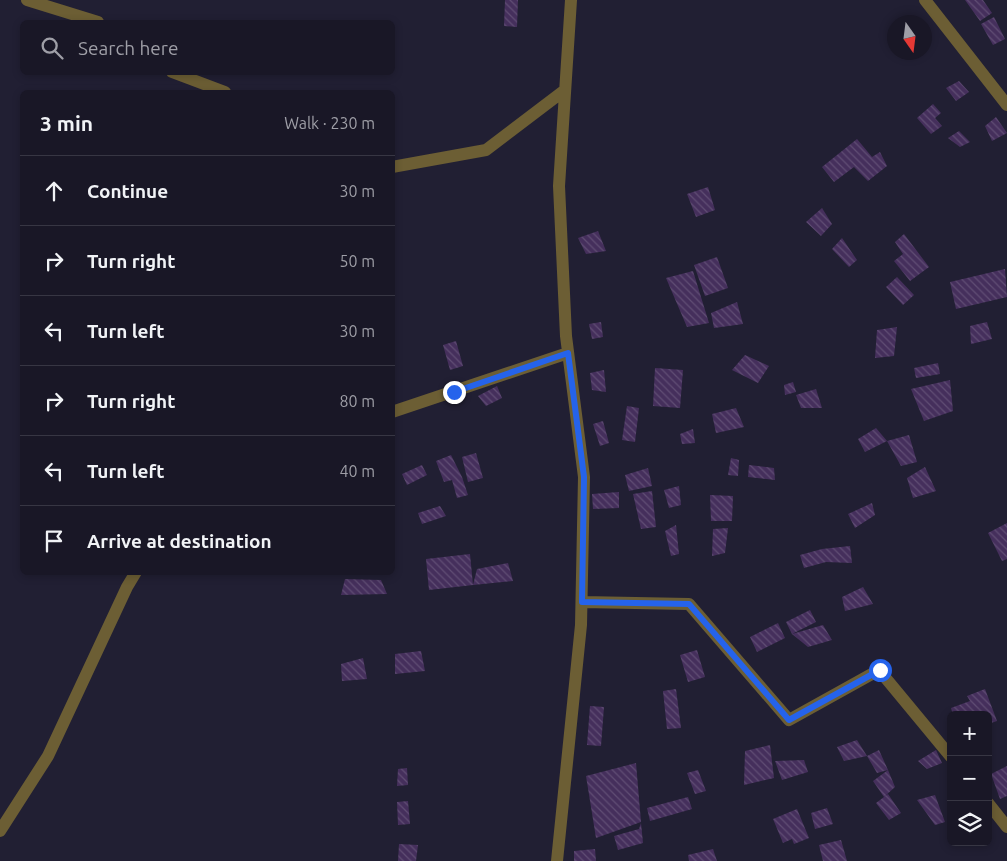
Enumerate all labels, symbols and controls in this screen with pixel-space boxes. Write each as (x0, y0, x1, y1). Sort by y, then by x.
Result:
north arrow (887, 15, 932, 60)
search box (20, 20, 395, 75)
icon: search (38, 34, 66, 62)
text: Search here (78, 37, 178, 59)
text: 3 min (40, 111, 93, 135)
text: Walk · 230 m (284, 114, 375, 132)
icon: ahead (40, 177, 68, 205)
text: Continue (87, 180, 168, 202)
text: 30 m (339, 182, 375, 200)
icon: right (40, 247, 68, 275)
text: Turn right (87, 250, 175, 272)
text: 50 m (339, 252, 375, 270)
icon: left (40, 317, 68, 345)
text: Turn left (87, 320, 165, 342)
text: 30 m (339, 322, 375, 340)
route end (443, 381, 466, 404)
icon: right (40, 387, 68, 415)
text: Turn right (87, 390, 175, 412)
text: 80 m (339, 392, 375, 410)
icon: left (40, 457, 68, 485)
text: Turn left (87, 460, 165, 482)
text: 40 m (339, 462, 375, 480)
icon: arrive (40, 527, 68, 555)
text: Arrive at destination (87, 530, 272, 552)
route start (869, 659, 892, 682)
map controls (947, 711, 992, 846)
button: + (947, 711, 992, 756)
button: − (947, 756, 992, 801)
button: layers (947, 801, 992, 846)

